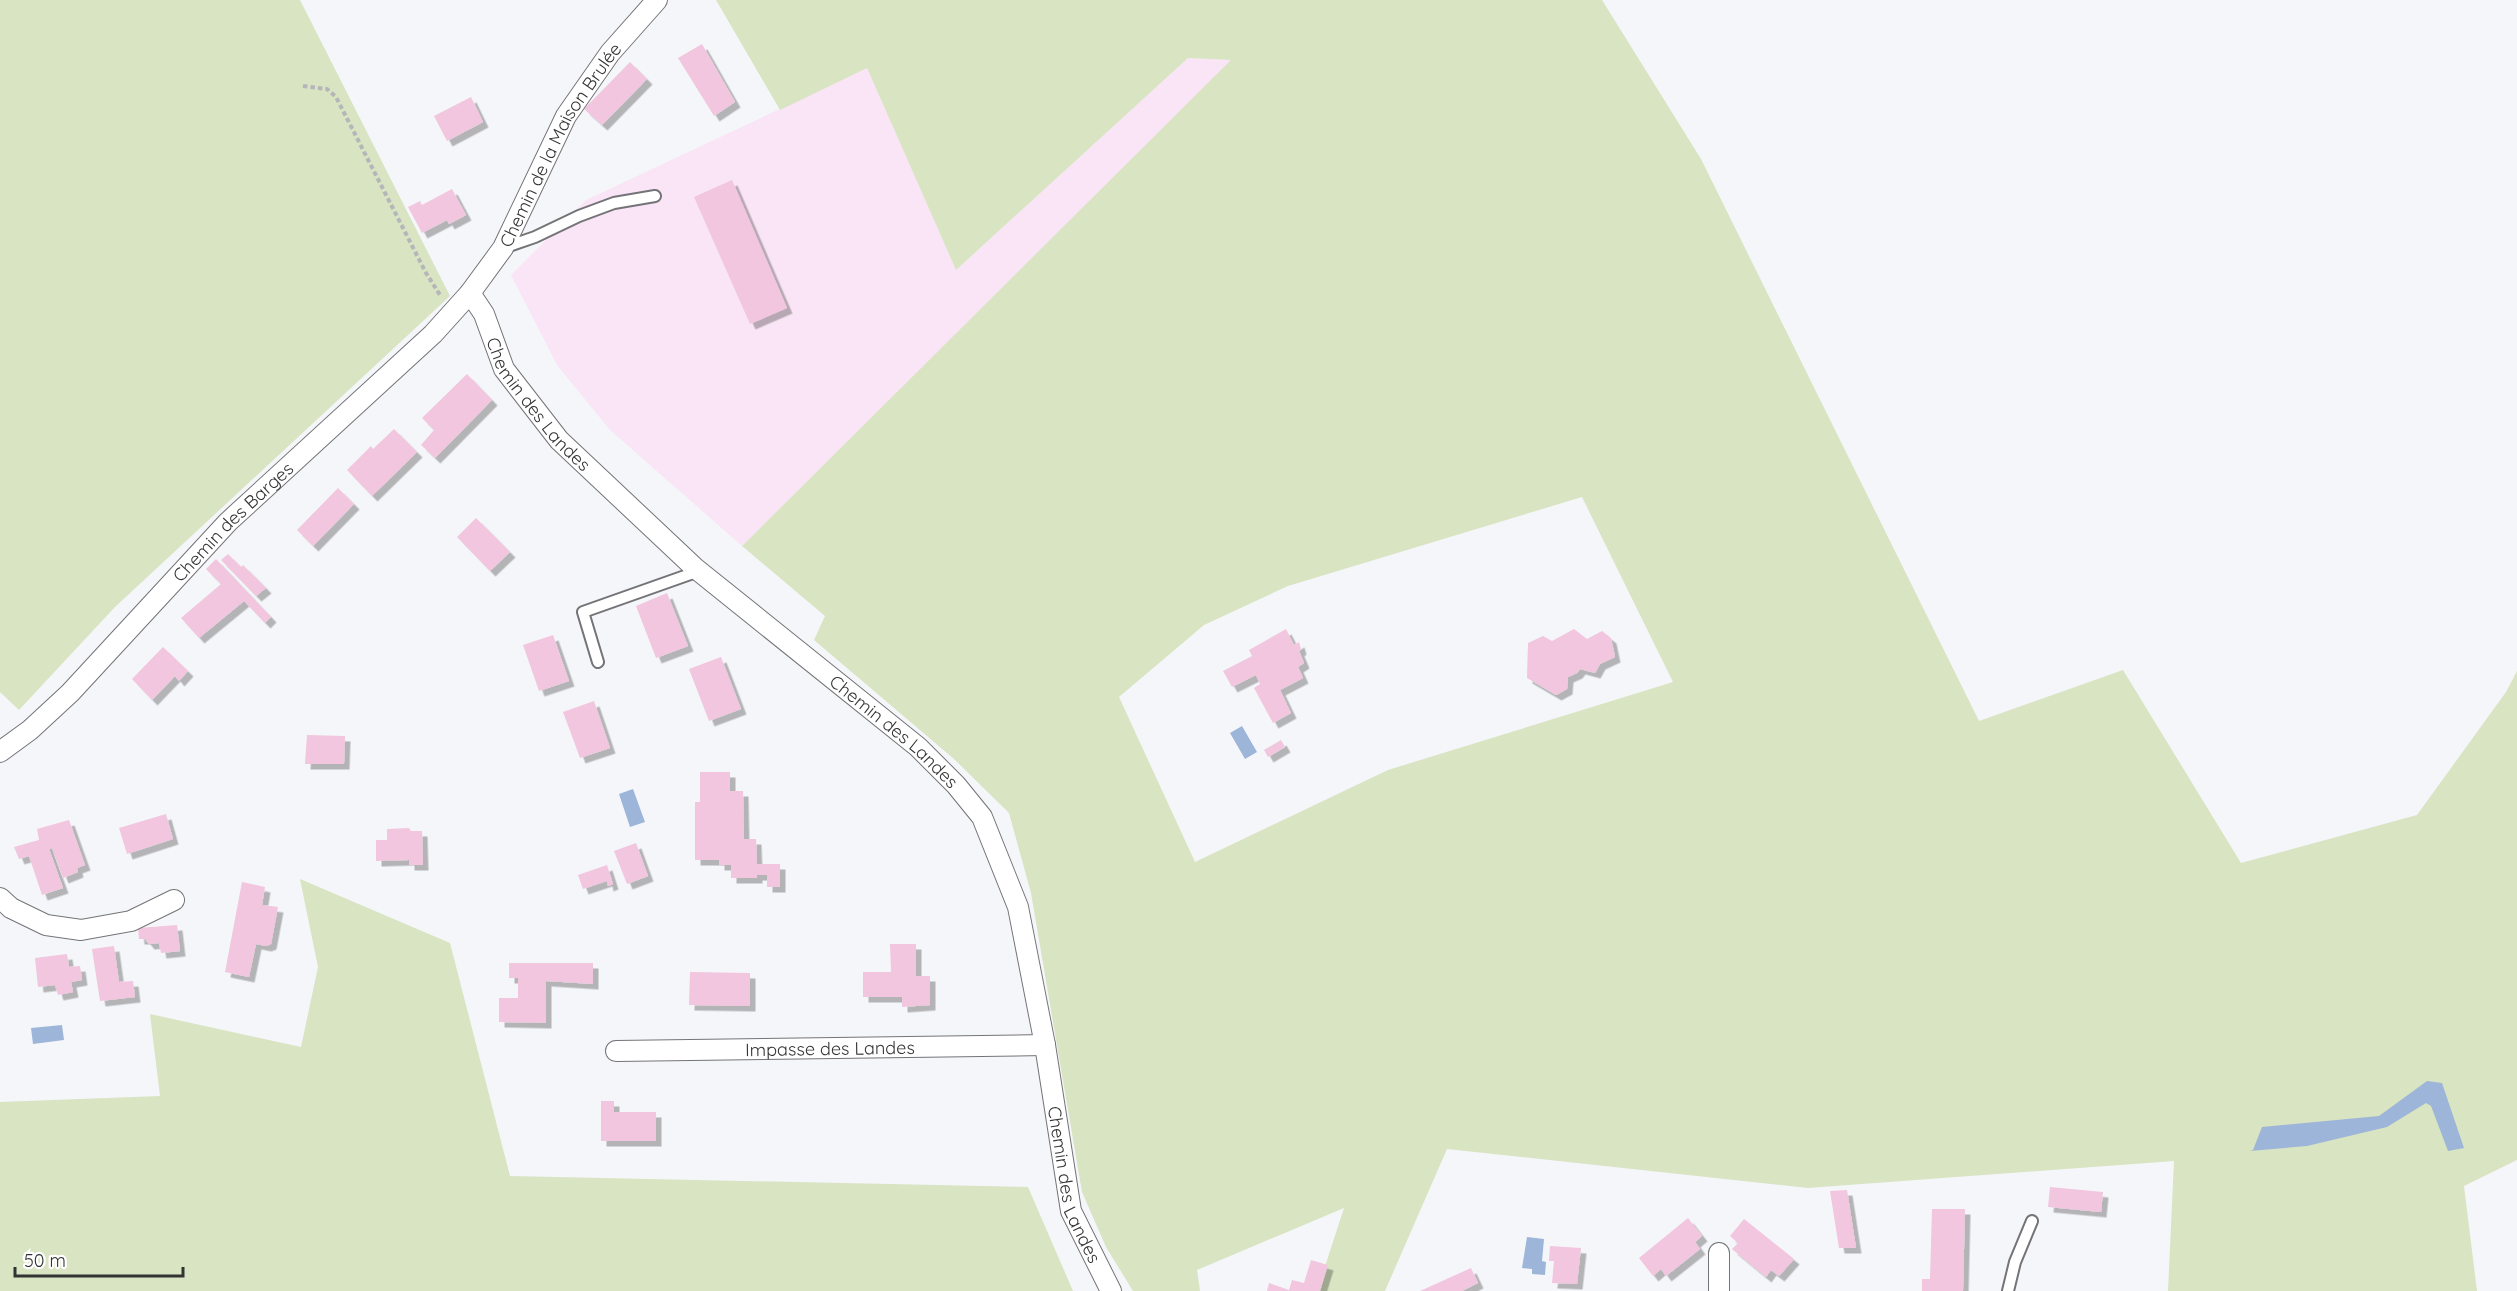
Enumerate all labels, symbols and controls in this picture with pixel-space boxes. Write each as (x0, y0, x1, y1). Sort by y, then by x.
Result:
street label: Chemin de la Maison Brulée (494, 37, 626, 251)
street label: Chemin des Landes (482, 334, 596, 476)
street label: Chemin des Barges (167, 457, 298, 586)
street label: Chemin des Landes (825, 669, 964, 793)
street label: Impasse des Landes (745, 1035, 915, 1061)
street label: Chemin des Landes (1043, 1104, 1107, 1267)
scale bar (15, 1240, 183, 1278)
text: 50 m (24, 1249, 66, 1272)

